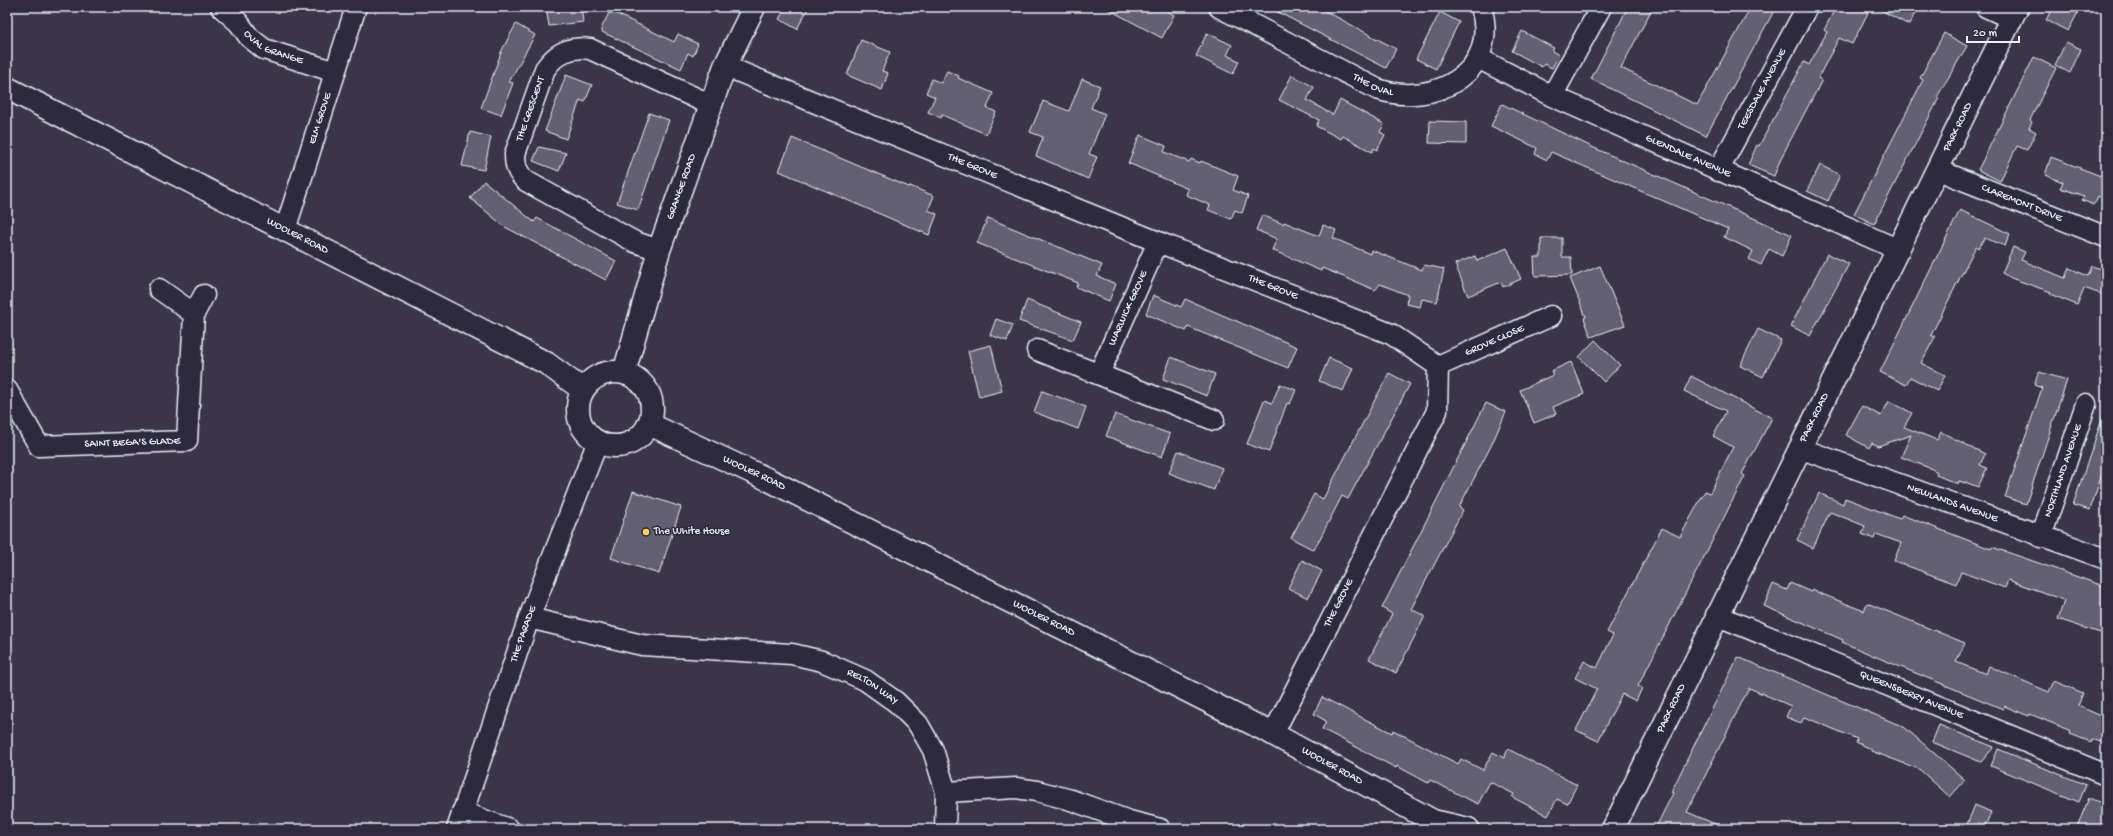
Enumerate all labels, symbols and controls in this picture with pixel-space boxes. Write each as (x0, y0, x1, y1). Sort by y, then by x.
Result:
scale bar (1967, 18, 2019, 44)
text: 20 m (1973, 27, 1998, 41)
street label: OVAL GRANGE (240, 28, 306, 68)
street label: TEESDALE AVENUE (1735, 46, 1790, 133)
street label: THE OVAL (1350, 71, 1395, 99)
street label: THE CRESCENT (514, 74, 548, 144)
street label: ELM GROVE (307, 90, 335, 146)
street label: PARK ROAD (1940, 100, 1975, 155)
street label: GLENDALE AVENUE (1643, 132, 1734, 181)
street label: THE GROVE (945, 151, 1000, 182)
street label: GRANGE ROAD (664, 152, 699, 221)
street label: CLAREMONT DRIVE (1979, 182, 2065, 225)
street label: WOOLER ROAD (264, 215, 331, 257)
street label: WARWICK GROVE (1106, 268, 1151, 348)
street label: THE GROVE (1245, 272, 1301, 303)
street label: GROVE CLOSE (1463, 322, 1527, 359)
street label: PARK ROAD (1797, 391, 1832, 445)
street label: NORTHLAND AVENUE (2042, 422, 2085, 519)
street label: SAINT BEGA'S GLADE (84, 435, 182, 450)
street label: WOOLER ROAD (721, 453, 788, 494)
street label: NEWLANDS AVENUE (1905, 481, 2000, 526)
place label: The White House (653, 526, 730, 538)
marker: The White House (641, 527, 651, 537)
street label: THE GROVE (1321, 576, 1357, 630)
street label: WOOLER ROAD (1011, 598, 1077, 639)
street label: THE PARADE (508, 603, 540, 665)
street label: RELTON WAY (845, 667, 900, 707)
street label: QUEENSBERRY AVENUE (1857, 668, 1966, 722)
street label: PARK ROAD (1654, 681, 1689, 736)
street label: WOOLER ROAD (1299, 745, 1365, 788)

